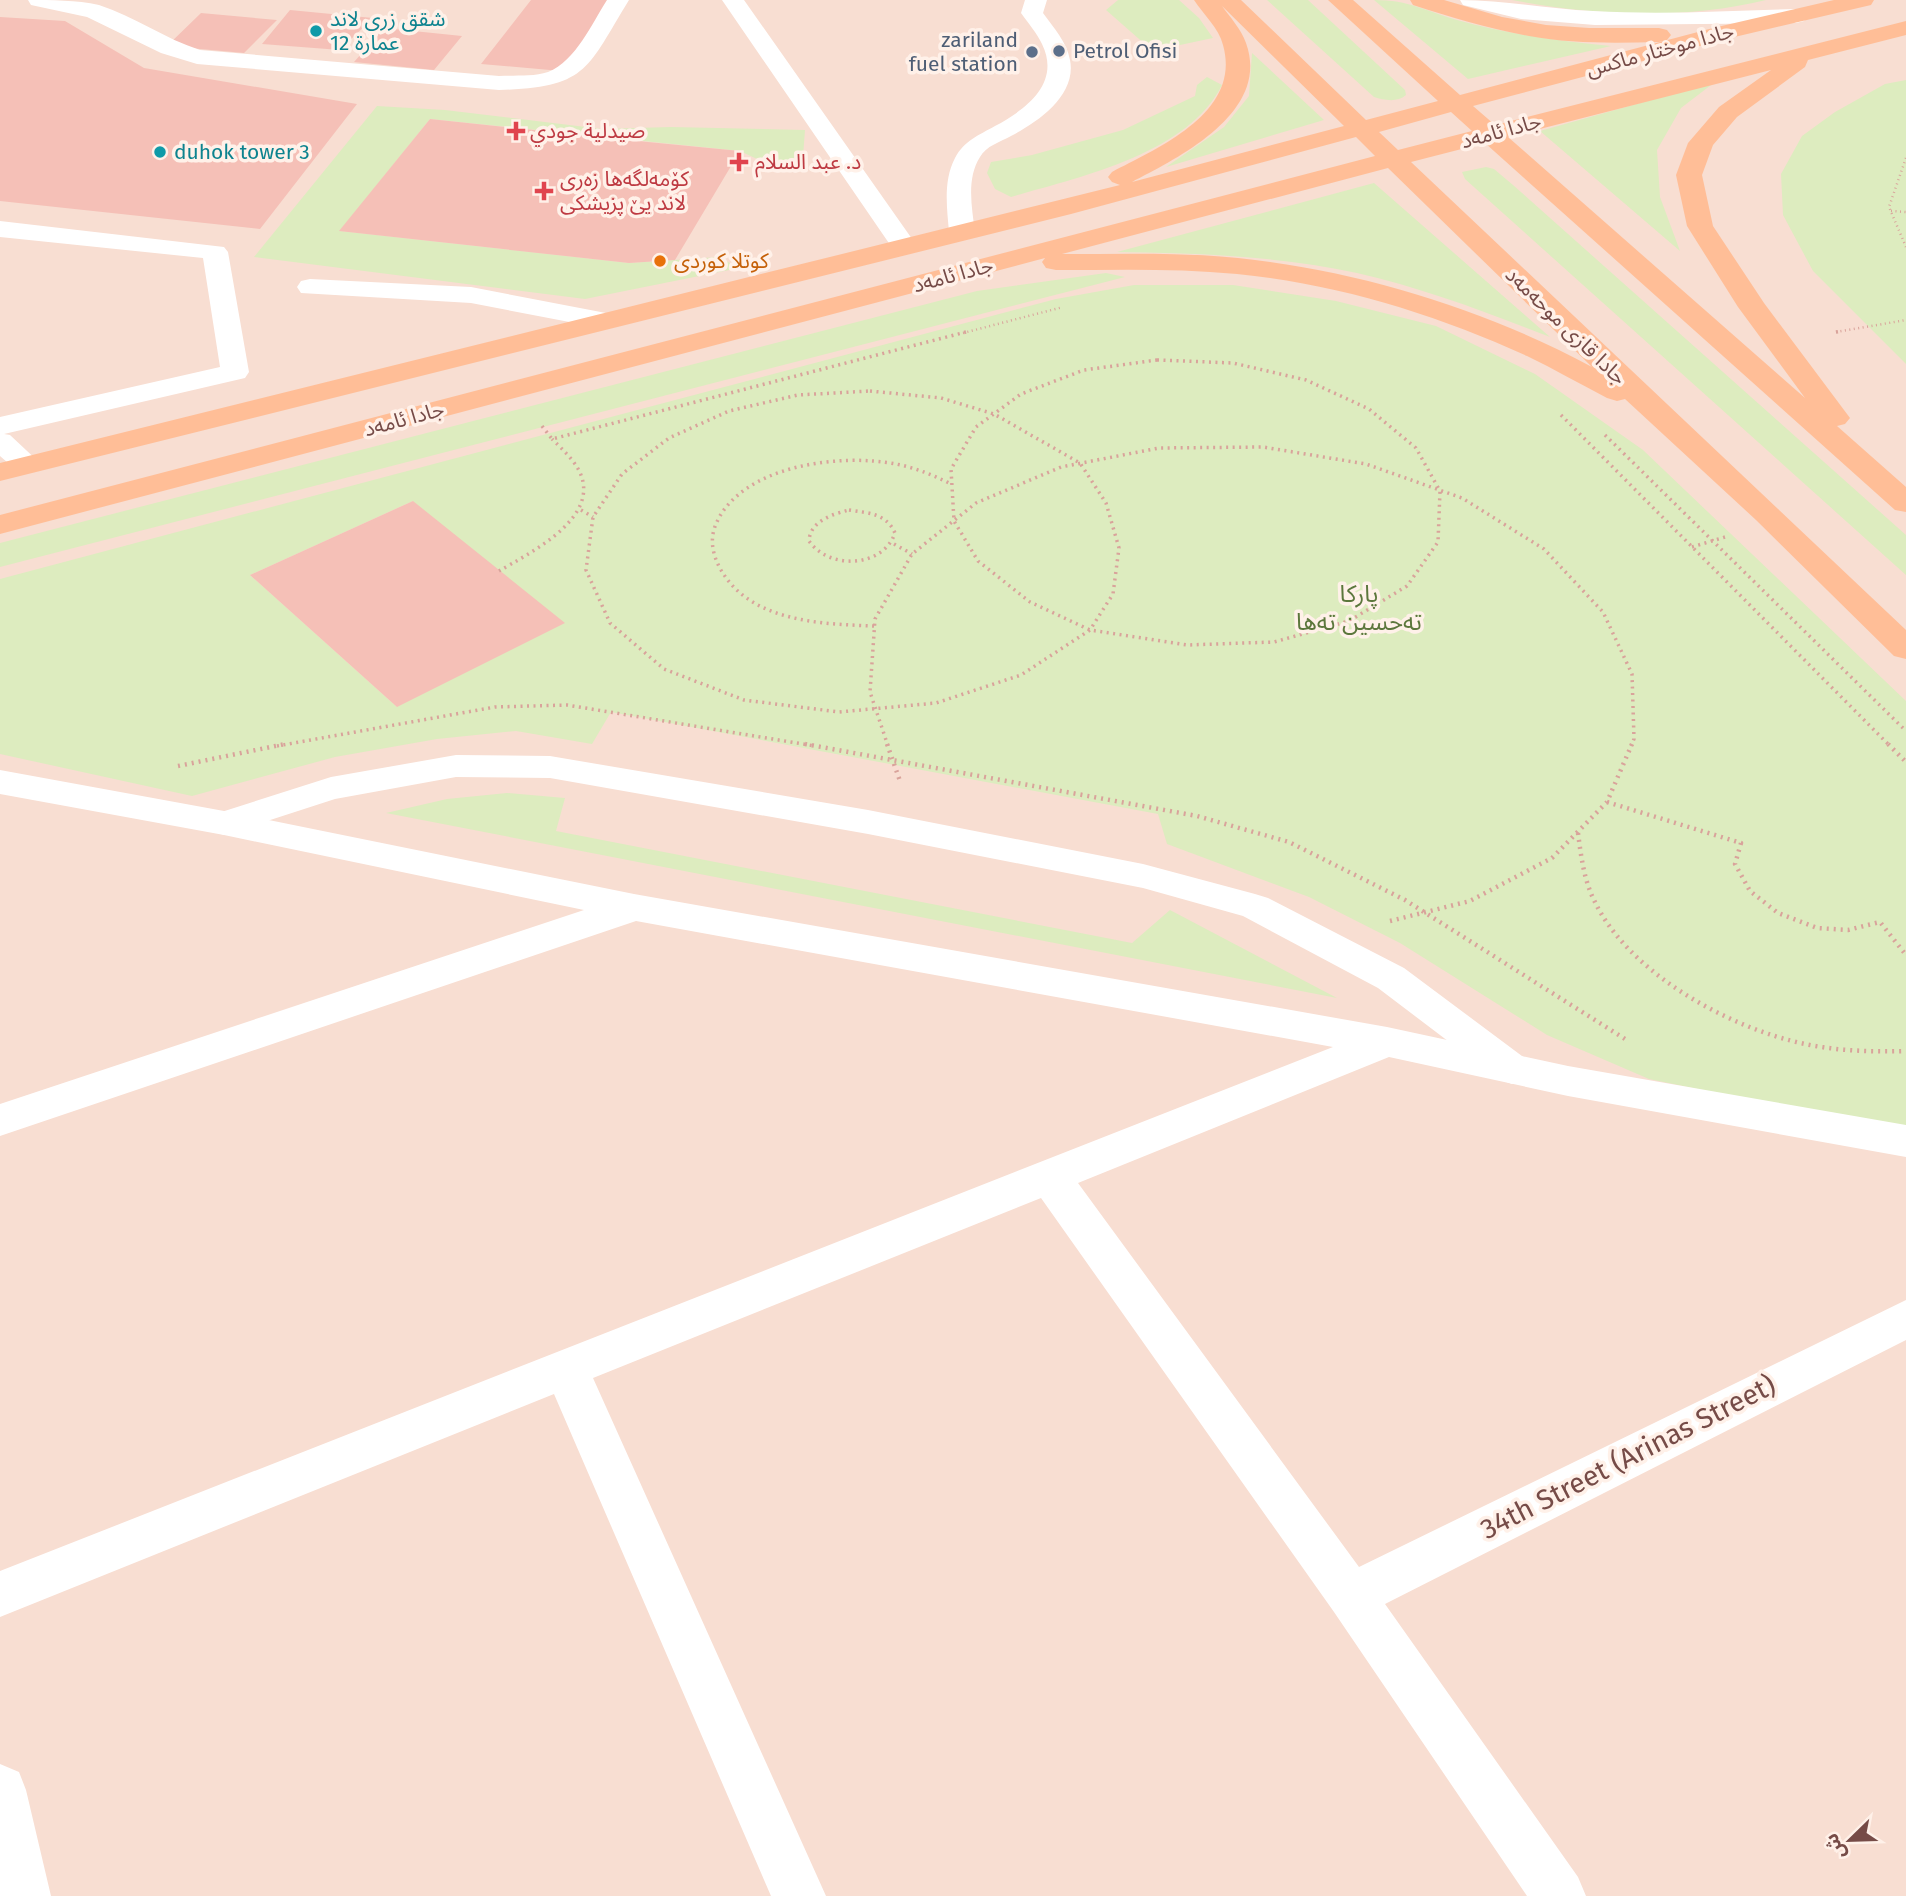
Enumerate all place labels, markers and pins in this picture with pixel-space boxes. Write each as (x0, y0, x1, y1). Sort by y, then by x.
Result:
place label: شقق زري لاند عمارة 12 (330, 6, 445, 56)
marker: شقق زري لاند عمارة 12 (308, 23, 324, 39)
place label: zariland fuel station (909, 27, 1018, 77)
place label: Petrol Ofisi (1073, 38, 1177, 64)
marker: Petrol Ofisi (1051, 43, 1067, 59)
marker: zariland fuel station (1024, 44, 1040, 60)
place label: صيدلية جودي (530, 118, 645, 147)
marker: صيدلية جودي (508, 123, 524, 139)
place label: duhok tower 3 (174, 139, 310, 165)
marker: duhok tower 3 (152, 144, 168, 160)
place label: د. عبد السلام (755, 149, 861, 178)
marker: د. عبد السلام (729, 152, 749, 172)
place label: کۆمه‌لگه‌ها زه‌ری لاند یێ پزیشکی (560, 166, 689, 216)
marker: کۆمه‌لگه‌ها زه‌ری لاند یێ پزیشکی (534, 181, 554, 201)
place label: كوتلا كوردی (674, 248, 769, 274)
marker: كوتلا كوردی (652, 253, 668, 269)

